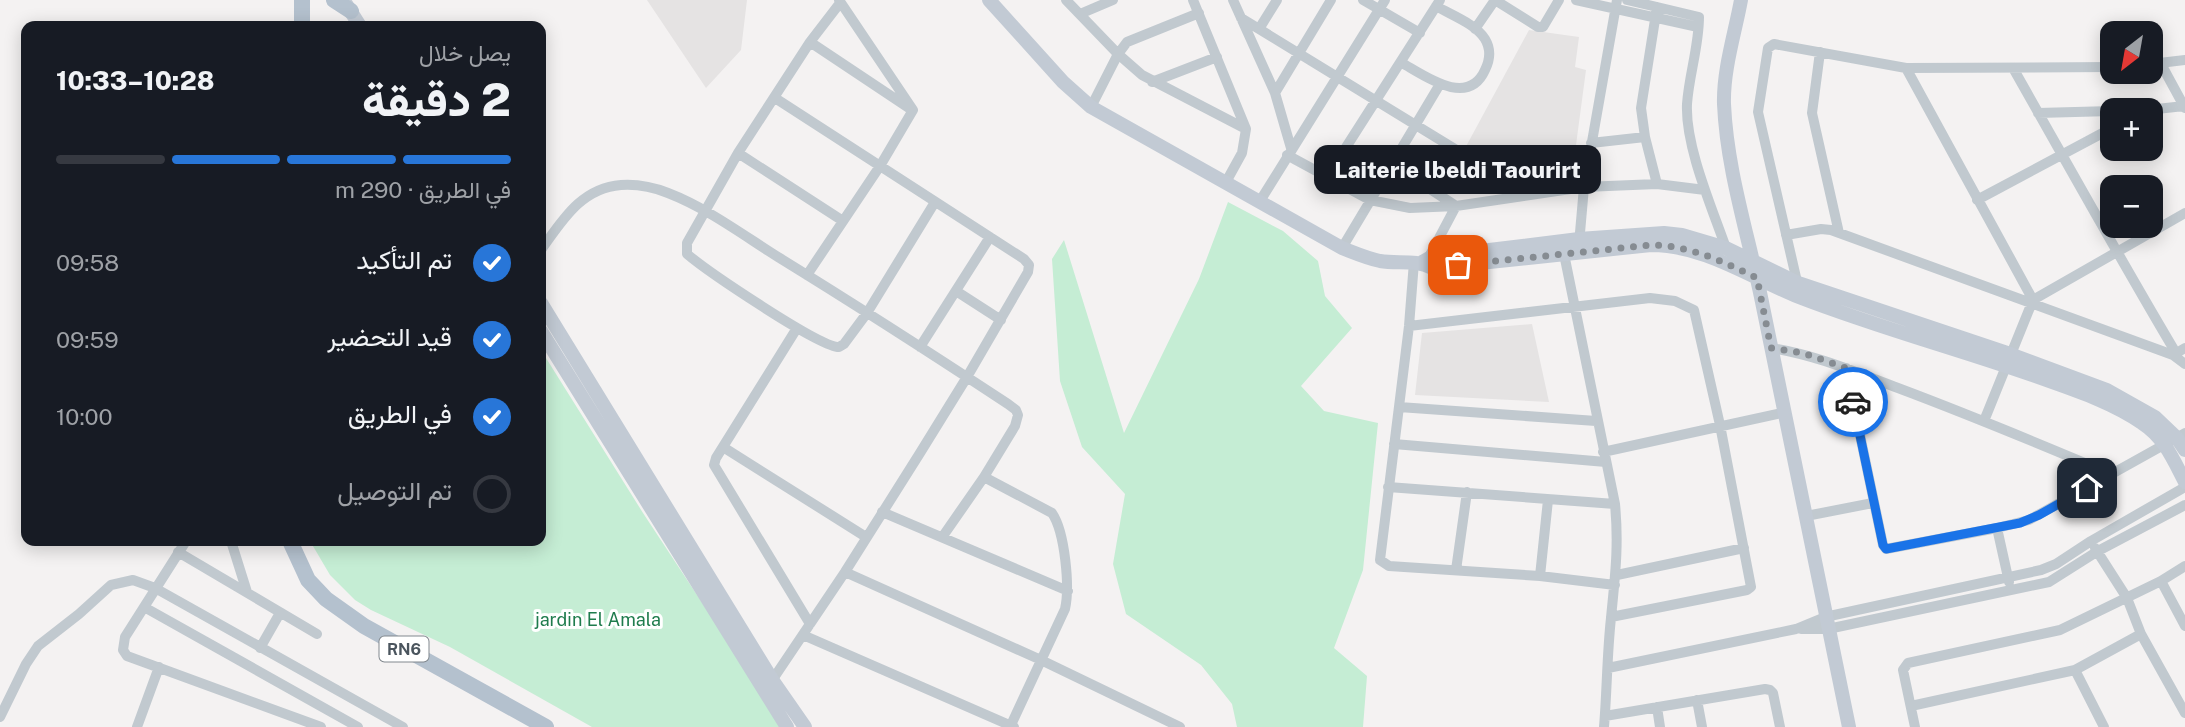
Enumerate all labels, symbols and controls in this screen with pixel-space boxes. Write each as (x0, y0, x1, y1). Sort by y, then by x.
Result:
north arrow (2100, 21, 2163, 84)
map controls (2100, 21, 2163, 238)
text: يصل خلال (419, 39, 511, 66)
text: 10:28–10:33 (56, 65, 215, 96)
text: 2 دقيقة (362, 72, 511, 126)
button: + (2100, 98, 2163, 161)
callout: Laiterie lbeldi Taourirt (1314, 146, 1602, 195)
text: Laiterie lbeldi Taourirt (1334, 156, 1581, 183)
button: − (2100, 175, 2163, 238)
text: في الطريق · 290 m (335, 176, 511, 203)
pin (1428, 235, 1488, 295)
text: تم التأكيد (356, 244, 452, 275)
icon: check (473, 244, 511, 282)
icon: bag (1439, 246, 1477, 284)
text: 09:58 (56, 249, 119, 276)
text: قيد التحضير (327, 321, 452, 352)
icon: check (473, 321, 511, 359)
text: 09:59 (56, 326, 119, 353)
courier (1818, 367, 1888, 437)
icon: car (1834, 383, 1872, 421)
text: في الطريق (348, 398, 452, 429)
icon: check (473, 398, 511, 436)
text: 10:00 (56, 403, 113, 430)
pin (2057, 458, 2117, 518)
icon: home (2068, 469, 2106, 507)
text: تم التوصيل (337, 475, 452, 506)
park label: jardin El Amala (534, 609, 661, 630)
road number: RN6 (380, 636, 428, 662)

